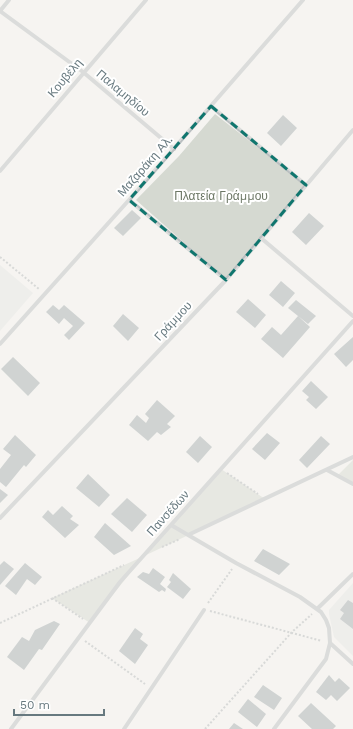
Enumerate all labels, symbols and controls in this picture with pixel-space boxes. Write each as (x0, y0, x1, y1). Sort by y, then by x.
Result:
street label: Κουβέλη (45, 56, 85, 100)
street label: Παλαμηδίου (94, 67, 152, 119)
street label: Μαζαράκη Αλ. (115, 133, 175, 199)
park label: Πλατεία Γράμμου (174, 189, 268, 203)
street label: Γράμμου (151, 298, 195, 344)
street label: Πανσέδων (144, 487, 192, 539)
scale bar (14, 691, 104, 717)
text: 50 m (20, 698, 50, 712)

